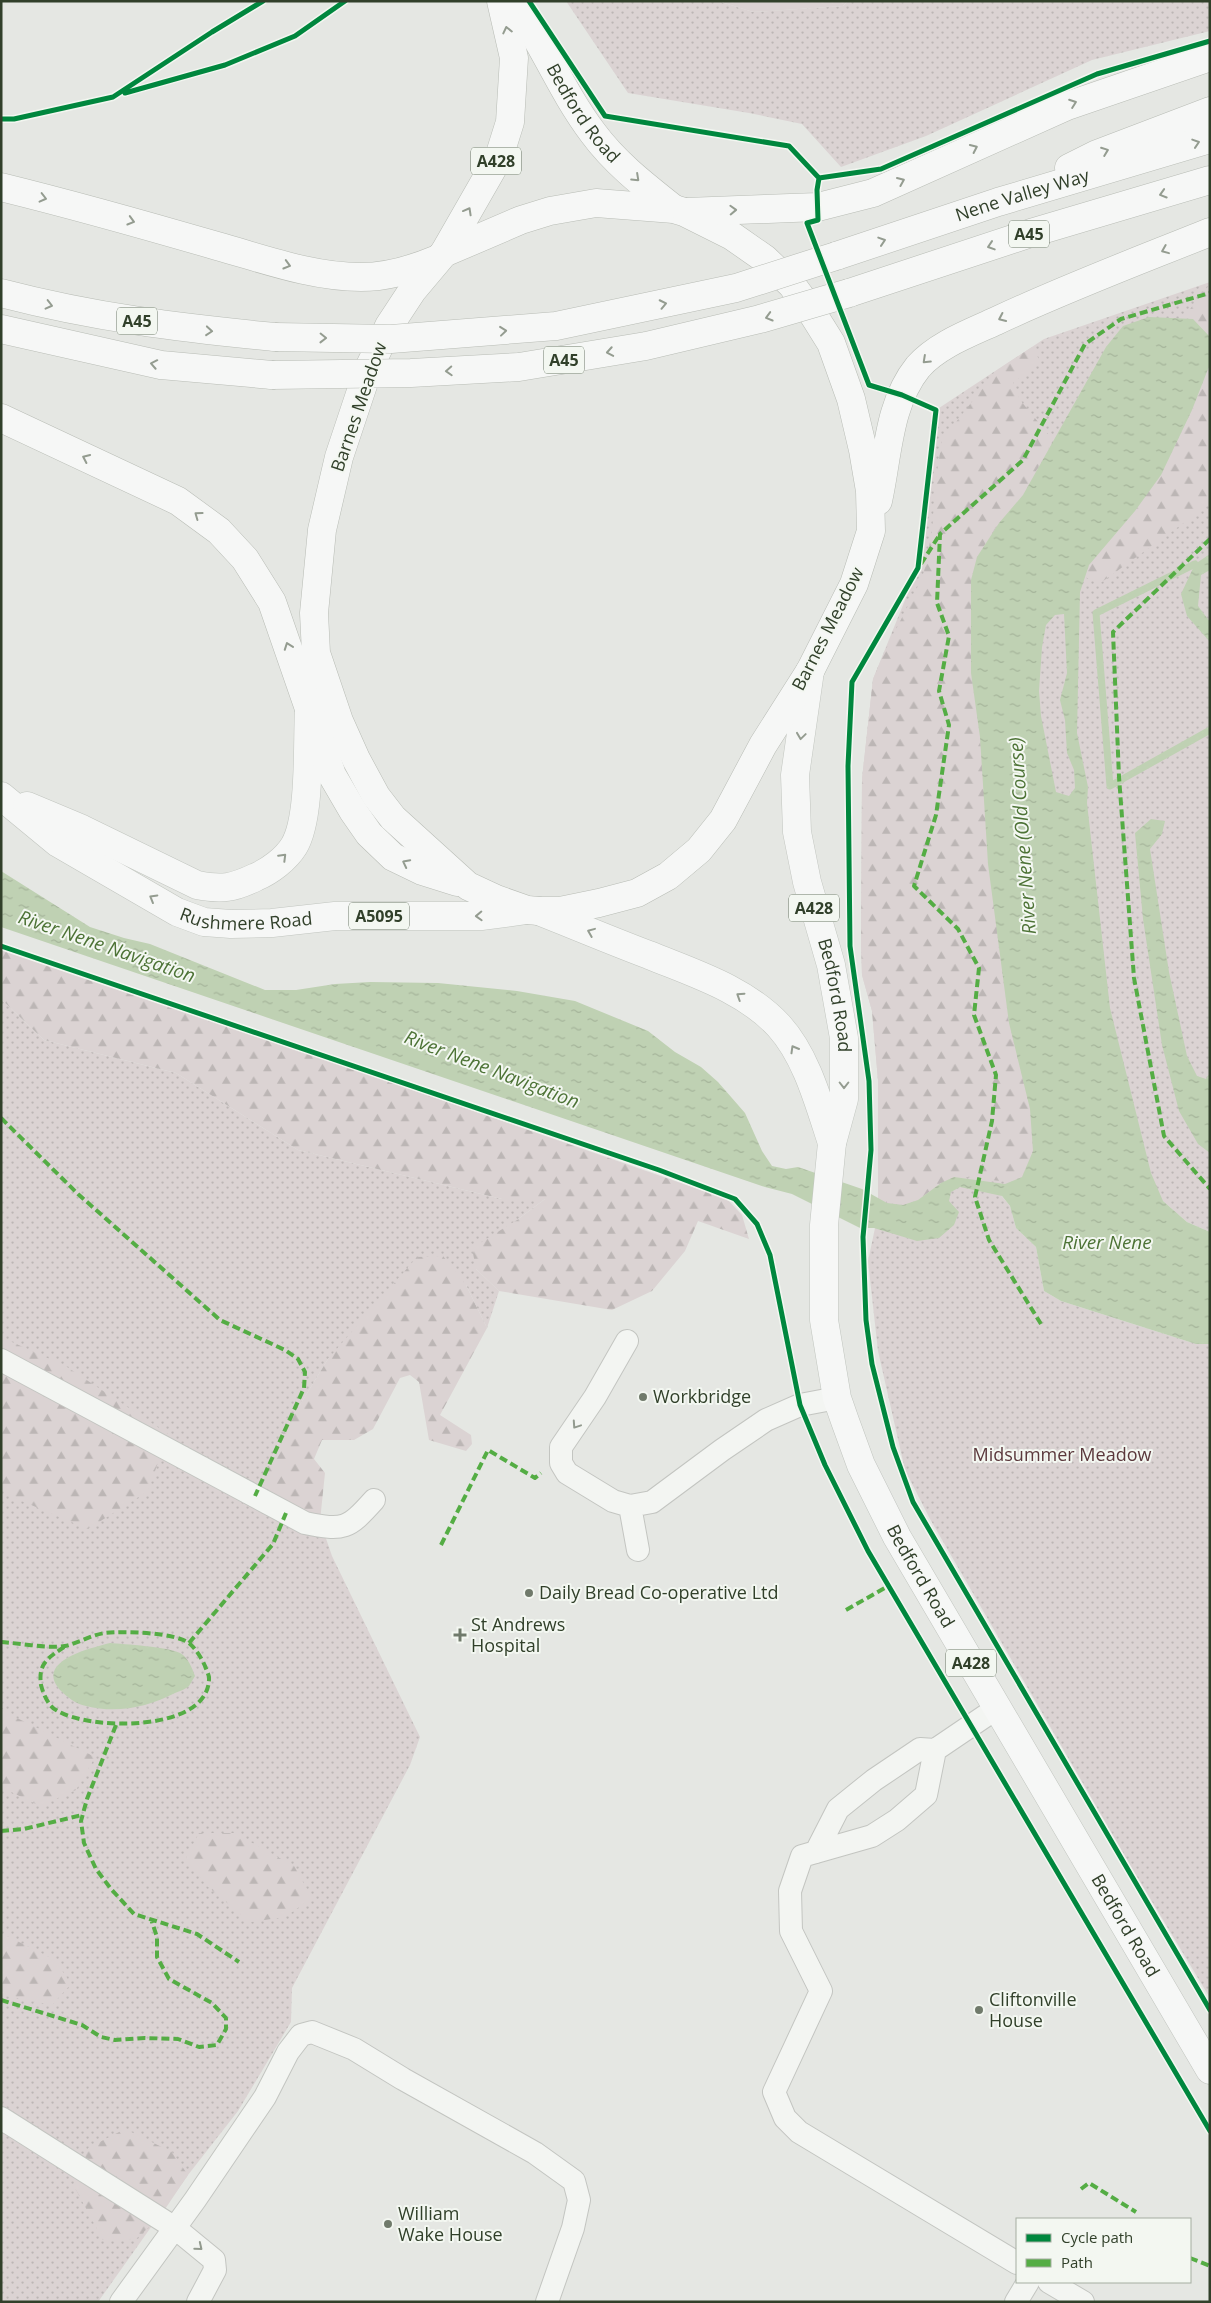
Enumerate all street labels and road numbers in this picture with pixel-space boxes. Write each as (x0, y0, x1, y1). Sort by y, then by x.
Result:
street label: Bedford Road (542, 59, 626, 168)
road number: A428 (471, 148, 521, 175)
street label: Nene Valley Way (952, 162, 1093, 226)
road number: A45 (1009, 220, 1049, 248)
road number: A45 (117, 308, 157, 334)
street label: Barnes Meadow (325, 339, 391, 475)
road number: A45 (544, 346, 584, 374)
street label: Barnes Meadow (786, 563, 869, 694)
road number: A428 (789, 894, 839, 921)
street label: Rushmere Road (177, 901, 313, 935)
road number: A5095 (349, 902, 409, 929)
street label: Bedford Road (813, 935, 857, 1052)
street label: Bedford Road (882, 1520, 961, 1632)
road number: A428 (946, 1650, 996, 1676)
street label: Bedford Road (1086, 1869, 1166, 1981)

